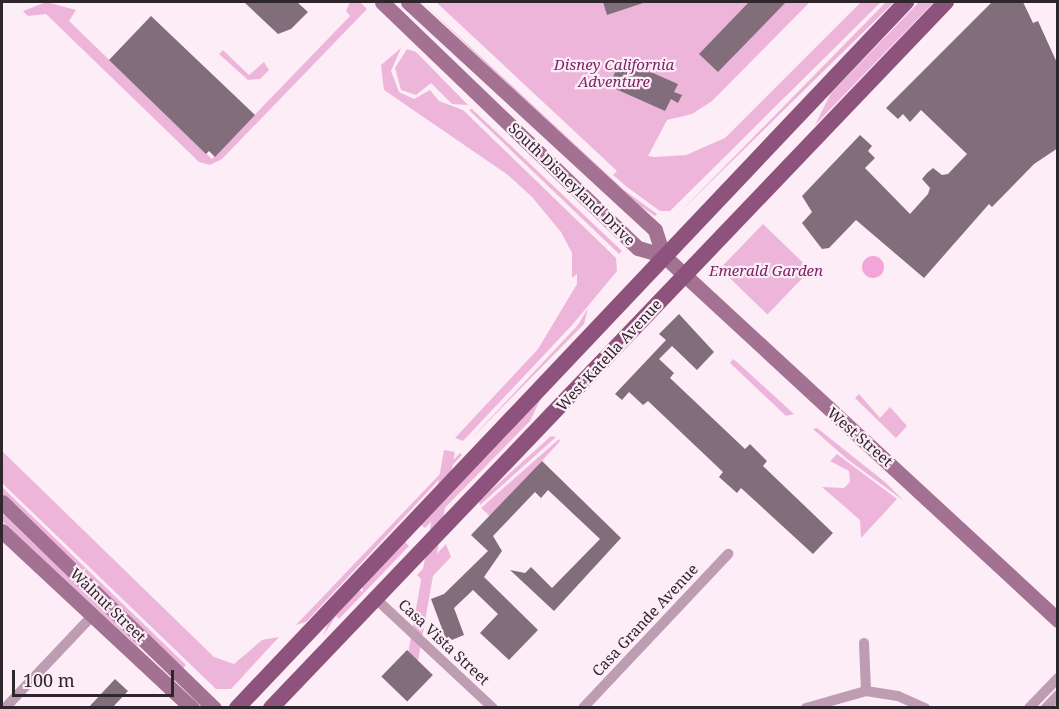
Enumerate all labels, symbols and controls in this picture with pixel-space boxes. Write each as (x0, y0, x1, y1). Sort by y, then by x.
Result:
park label: Disney California Adventure (554, 55, 674, 90)
street label: South Disneyland Drive (505, 119, 639, 249)
park label: Emerald Garden (709, 262, 823, 280)
street label: West Katella Avenue (553, 295, 665, 415)
street label: West Street (824, 404, 896, 470)
street label: Casa Grande Avenue (588, 560, 702, 680)
street label: Walnut Street (67, 564, 149, 646)
street label: Casa Vista Street (395, 595, 493, 689)
scale bar (15, 658, 177, 696)
text: 100 m (23, 668, 75, 692)

